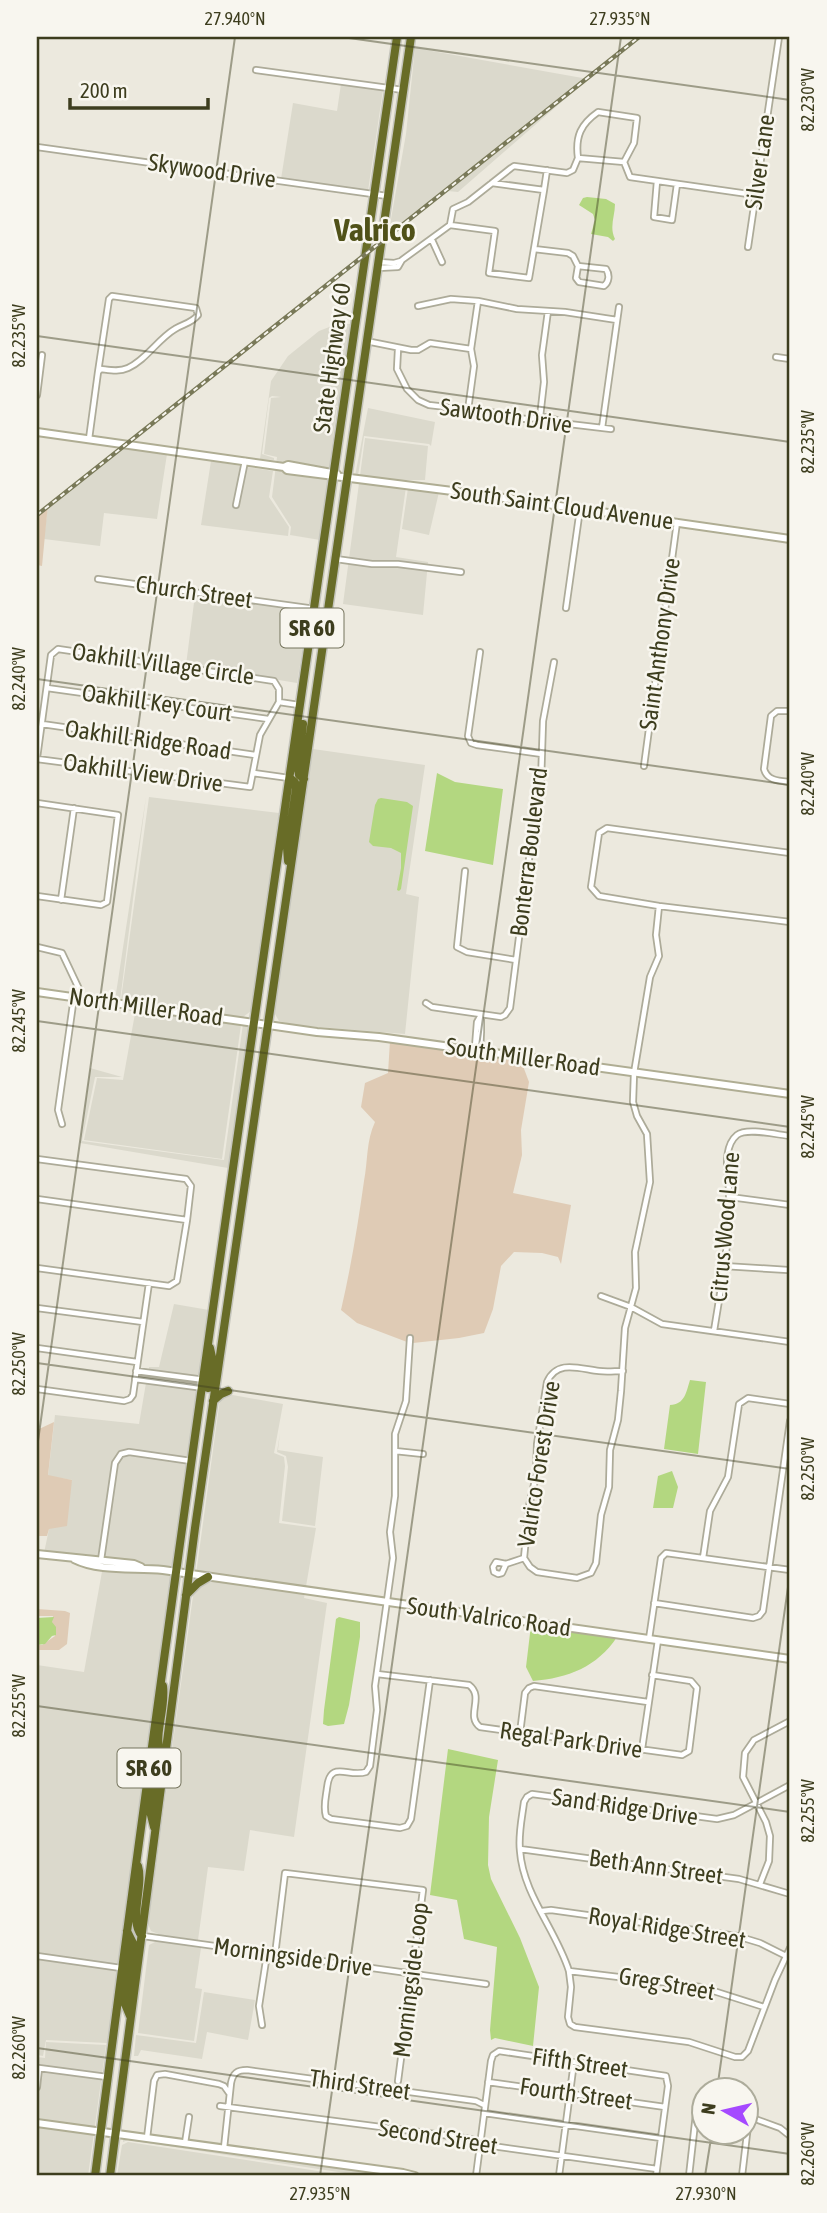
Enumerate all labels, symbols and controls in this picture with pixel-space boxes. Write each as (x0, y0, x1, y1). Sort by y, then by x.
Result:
text: 27.940°N (204, 8, 266, 29)
text: 27.935°N (589, 8, 651, 29)
scale bar (70, 66, 208, 110)
text: 82.230°W (797, 68, 818, 132)
text: 200 m (80, 78, 128, 102)
street label: Silver Lane (739, 113, 780, 211)
street label: Skywood Drive (147, 148, 278, 193)
district label: Valrico (333, 211, 416, 248)
street label: State Highway 60 (308, 281, 355, 435)
text: 82.235°W (8, 304, 29, 368)
street label: Sawtooth Drive (438, 393, 574, 438)
text: 82.235°W (797, 410, 818, 474)
street label: South Saint Cloud Avenue (449, 477, 675, 534)
street label: Saint Anthony Drive (634, 556, 685, 732)
street label: Church Street (134, 570, 254, 613)
road number: SR 60 (280, 608, 344, 648)
street label: Oakhill Village Circle (70, 637, 256, 690)
text: 82.240°W (8, 647, 29, 711)
street label: Oakhill Key Court (80, 679, 234, 726)
street label: Oakhill Ridge Road (63, 714, 233, 765)
street label: Oakhill View Drive (61, 748, 225, 797)
text: 82.240°W (797, 752, 818, 816)
street label: Bonterra Boulevard (505, 766, 552, 938)
street label: North Miller Road (67, 982, 225, 1031)
text: 82.245°W (8, 989, 29, 1053)
street label: South Miller Road (444, 1032, 602, 1081)
text: 82.245°W (797, 1095, 818, 1159)
street label: Citrus Wood Lane (704, 1151, 745, 1303)
text: 82.250°W (8, 1332, 29, 1396)
street label: Valrico Forest Drive (512, 1379, 565, 1549)
text: 82.250°W (797, 1437, 818, 1501)
street label: South Valrico Road (405, 1592, 573, 1641)
text: 82.255°W (8, 1674, 29, 1738)
street label: Regal Park Drive (498, 1716, 644, 1763)
road number: SR 60 (118, 1749, 180, 1788)
text: 82.255°W (797, 1779, 818, 1843)
street label: Sand Ridge Drive (550, 1783, 700, 1830)
street label: Beth Ann Street (587, 1844, 725, 1889)
street label: Morningside Loop (388, 1901, 433, 2059)
street label: Royal Ridge Street (586, 1902, 748, 1953)
street label: Morningside Drive (212, 1932, 374, 1981)
street label: Greg Street (617, 1962, 717, 2005)
text: 82.260°W (8, 2016, 29, 2080)
street label: Fifth Street (531, 2042, 630, 2083)
street label: Third Street (308, 2064, 412, 2105)
street label: Fourth Street (518, 2072, 634, 2115)
north arrow (690, 2076, 760, 2146)
text: N (696, 2102, 720, 2116)
street label: Second Street (377, 2114, 500, 2159)
text: 82.260°W (797, 2122, 818, 2186)
text: 27.935°N (289, 2183, 351, 2204)
text: 27.930°N (675, 2183, 737, 2204)

